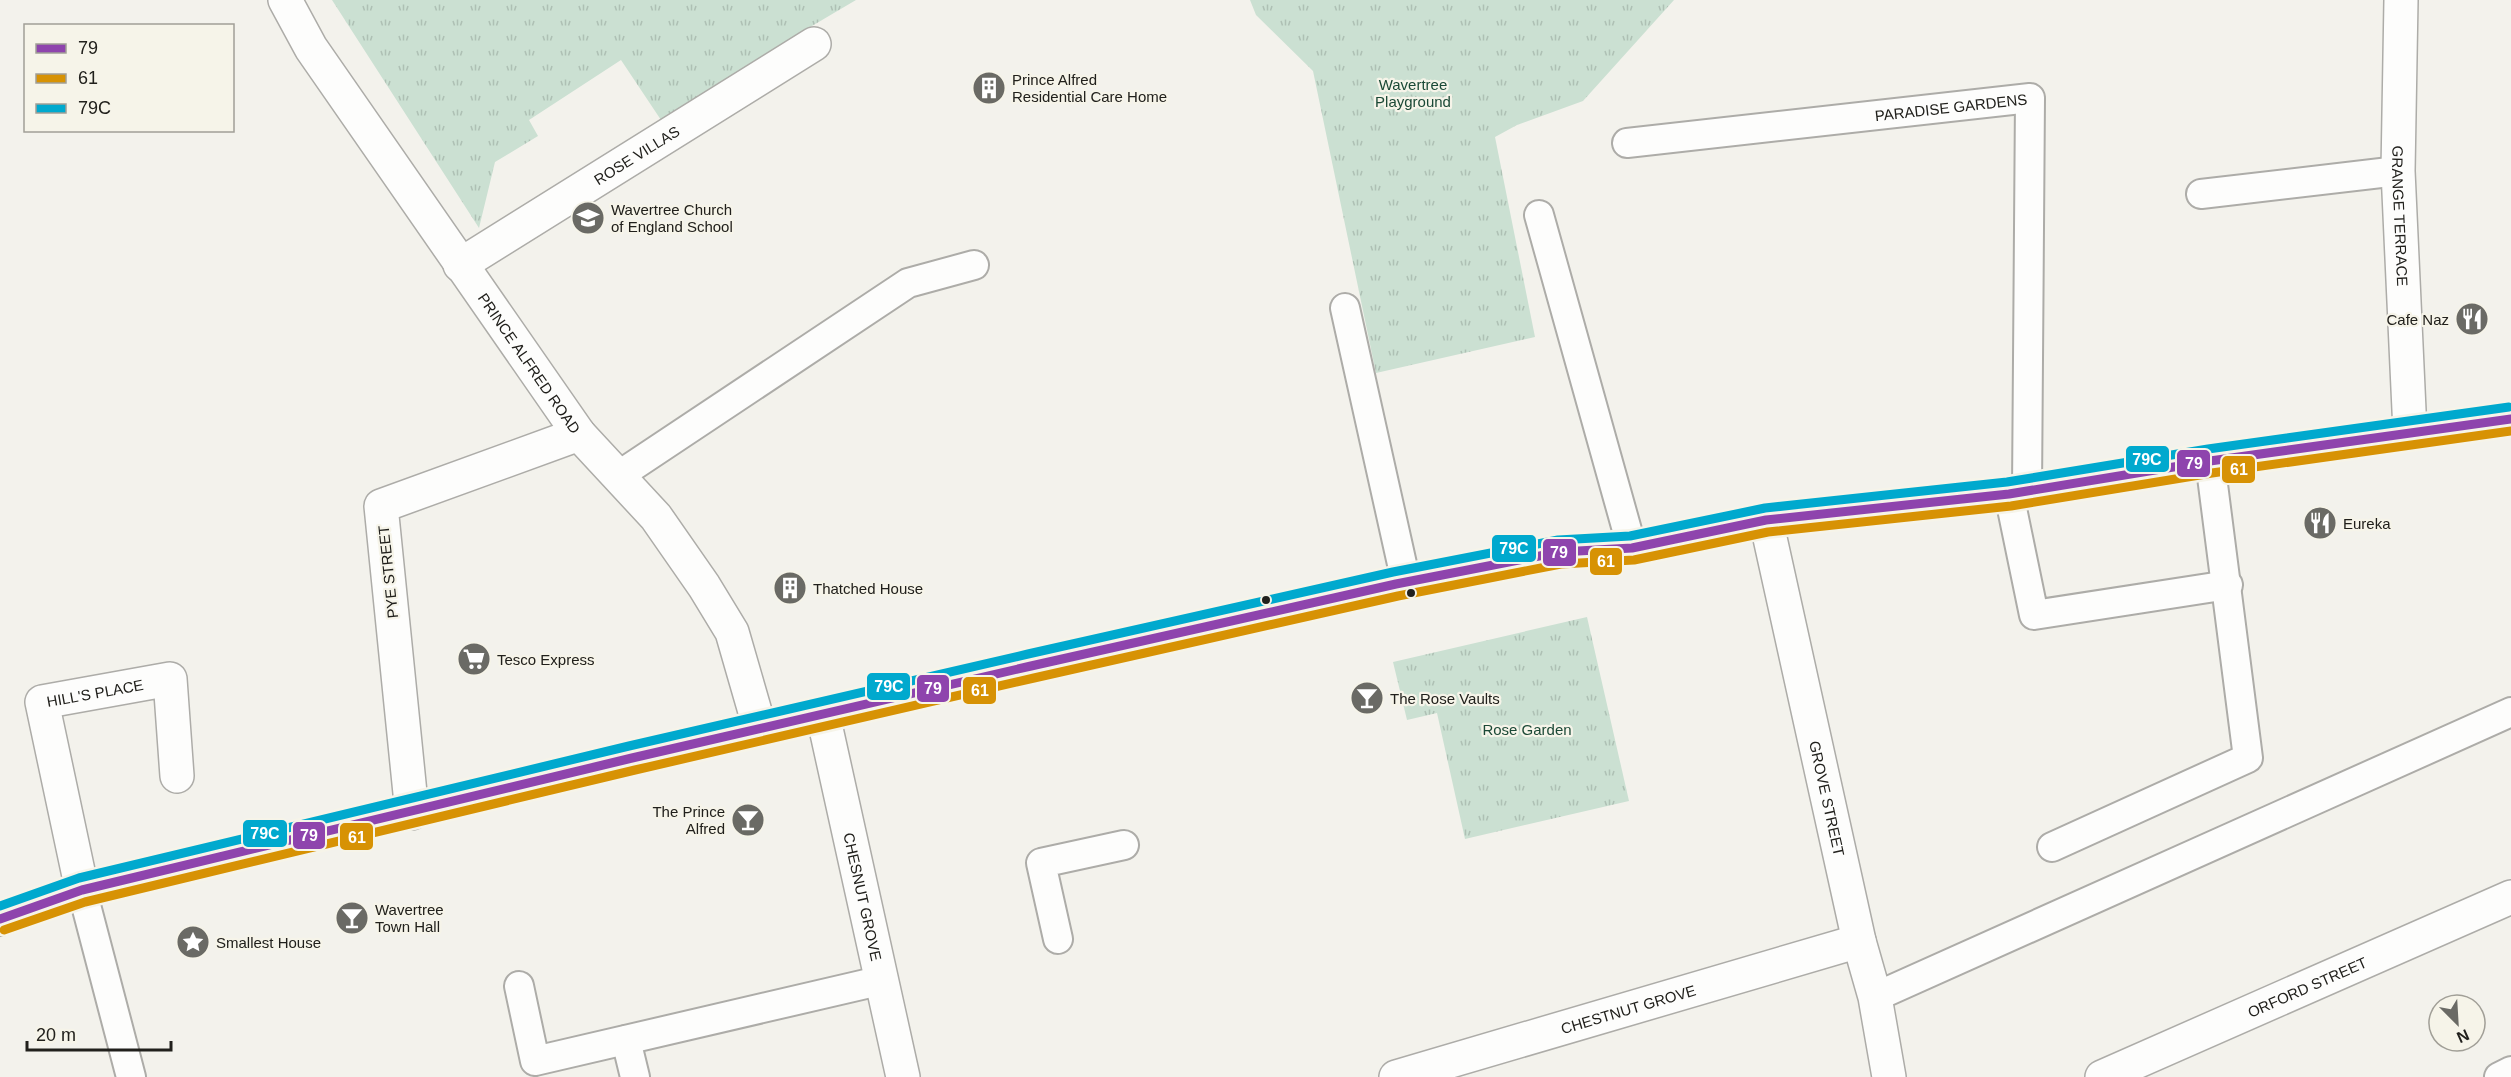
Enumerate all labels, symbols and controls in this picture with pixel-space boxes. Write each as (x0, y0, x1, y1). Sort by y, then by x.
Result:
legend (24, 24, 234, 132)
text: 79 (78, 38, 98, 58)
text: 61 (78, 68, 98, 88)
building icon: Prince Alfred Residential Care Home (971, 70, 1007, 106)
place label: Prince Alfred Residential Care Home (1012, 71, 1167, 105)
park label: Wavertree Playground (1375, 76, 1451, 110)
street label: PARADISE GARDENS (1874, 90, 2028, 124)
text: 79C (78, 98, 111, 118)
street label: ROSE VILLAS (591, 122, 682, 188)
street label: GRANGE TERRACE (2389, 145, 2412, 287)
school or university icon: Wavertree Church of England School (570, 200, 606, 236)
place label: Wavertree Church of England School (611, 201, 733, 235)
street label: PRINCE ALFRED ROAD (475, 290, 584, 436)
restaurant icon: Cafe Naz (2454, 301, 2490, 337)
place label: Cafe Naz (2386, 311, 2449, 328)
line badge: 79C (2125, 445, 2170, 473)
line badge: 79 (2176, 449, 2211, 478)
text: 79C (2132, 451, 2162, 468)
text: 79 (2185, 455, 2203, 472)
line badge: 61 (2221, 455, 2256, 484)
text: 61 (2230, 461, 2248, 478)
restaurant icon: Eureka (2302, 505, 2338, 541)
place label: Eureka (2343, 515, 2391, 532)
street label: PYE STREET (375, 525, 401, 619)
line badge: 79C (1491, 534, 1537, 563)
line badge: 79 (1542, 538, 1577, 567)
text: 79C (1499, 540, 1529, 557)
text: 79 (1550, 544, 1568, 561)
line badge: 61 (1589, 547, 1623, 576)
text: 61 (1597, 553, 1615, 570)
building icon: Thatched House (772, 570, 808, 606)
place label: Thatched House (813, 580, 923, 597)
unlabelled marker (1405, 587, 1417, 599)
unlabelled marker (1260, 594, 1272, 606)
supermarket icon: Tesco Express (456, 641, 492, 677)
place label: Tesco Express (497, 651, 595, 668)
line badge: 79C (866, 672, 911, 701)
line badge: 79 (916, 674, 950, 703)
street label: HILL'S PLACE (45, 675, 145, 710)
line badge: 61 (962, 676, 997, 705)
text: 79C (874, 678, 904, 695)
text: 79 (924, 680, 942, 697)
bar icon: The Rose Vaults (1349, 680, 1385, 716)
text: 61 (971, 682, 989, 699)
place label: The Rose Vaults (1390, 690, 1500, 707)
park label: Rose Garden (1482, 721, 1572, 738)
street label: GROVE STREET (1806, 739, 1848, 858)
bar icon: The Prince Alfred (730, 802, 766, 838)
place label: The Prince Alfred (652, 803, 725, 837)
line badge: 79C (242, 819, 288, 848)
line badge: 79 (292, 821, 326, 850)
line badge: 61 (339, 822, 374, 851)
text: 79C (250, 825, 280, 842)
text: 79 (300, 827, 318, 844)
text: 61 (348, 829, 366, 846)
street label: CHESNUT GROVE (841, 831, 886, 962)
bar icon: Wavertree Town Hall (334, 900, 370, 936)
place label: Wavertree Town Hall (375, 901, 444, 935)
place icon: Smallest House (175, 924, 211, 960)
place label: Smallest House (216, 934, 321, 951)
street label: ORFORD STREET (2245, 953, 2369, 1020)
street label: CHESTNUT GROVE (1559, 981, 1698, 1037)
north arrow (2427, 993, 2487, 1053)
scale bar (27, 1014, 171, 1052)
text: 20 m (36, 1025, 76, 1045)
text: N (2454, 1026, 2472, 1046)

